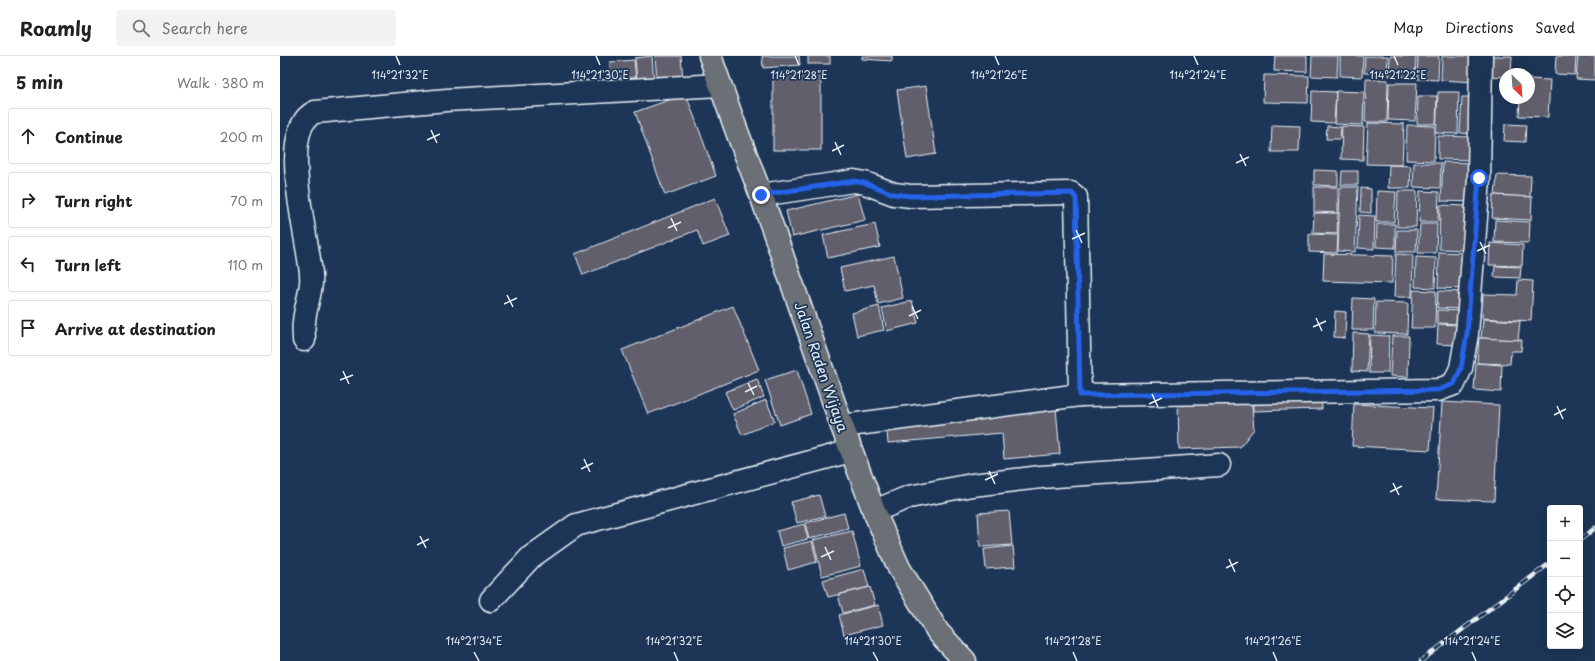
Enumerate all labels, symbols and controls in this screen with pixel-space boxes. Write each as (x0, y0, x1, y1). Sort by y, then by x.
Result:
search box (116, 10, 396, 46)
text: Roamly (20, 14, 92, 42)
text: Search here (162, 16, 248, 39)
icon: search (130, 17, 152, 39)
text: Map (1393, 17, 1423, 38)
text: Directions (1445, 17, 1513, 38)
text: Saved (1535, 17, 1575, 38)
text: 114°21'32"E (372, 67, 428, 82)
text: 114°21'30"E (571, 67, 629, 82)
text: 114°21'28"E (771, 67, 827, 82)
text: 114°21'26"E (970, 67, 1028, 82)
text: 114°21'24"E (1170, 67, 1226, 82)
text: 114°21'22"E (1370, 67, 1426, 82)
north arrow (1499, 68, 1535, 104)
text: 5 min (16, 69, 63, 95)
text: Walk · 380 m (177, 73, 264, 92)
icon: ahead (17, 125, 39, 147)
text: Continue (55, 125, 123, 148)
text: 200 m (220, 127, 263, 146)
route start (1470, 169, 1488, 187)
route end (752, 186, 770, 204)
icon: right (17, 189, 39, 211)
text: Turn right (55, 189, 132, 212)
text: 70 m (230, 191, 263, 210)
icon: left (17, 253, 39, 275)
text: Turn left (55, 253, 121, 276)
text: 110 m (228, 255, 263, 274)
street label: Jalan Raden Wijaya (789, 299, 854, 435)
icon: arrive (17, 317, 39, 339)
text: Arrive at destination (55, 317, 216, 340)
map controls (1547, 505, 1583, 649)
button: + (1547, 505, 1583, 541)
button: − (1547, 541, 1583, 577)
button: locate (1547, 577, 1583, 613)
button: layers (1547, 613, 1583, 649)
text: 114°21'34"E (446, 633, 502, 648)
text: 114°21'32"E (646, 633, 702, 648)
text: 114°21'30"E (844, 633, 902, 648)
text: 114°21'28"E (1045, 633, 1101, 648)
text: 114°21'26"E (1244, 633, 1302, 648)
text: 114°21'24"E (1444, 633, 1500, 648)

